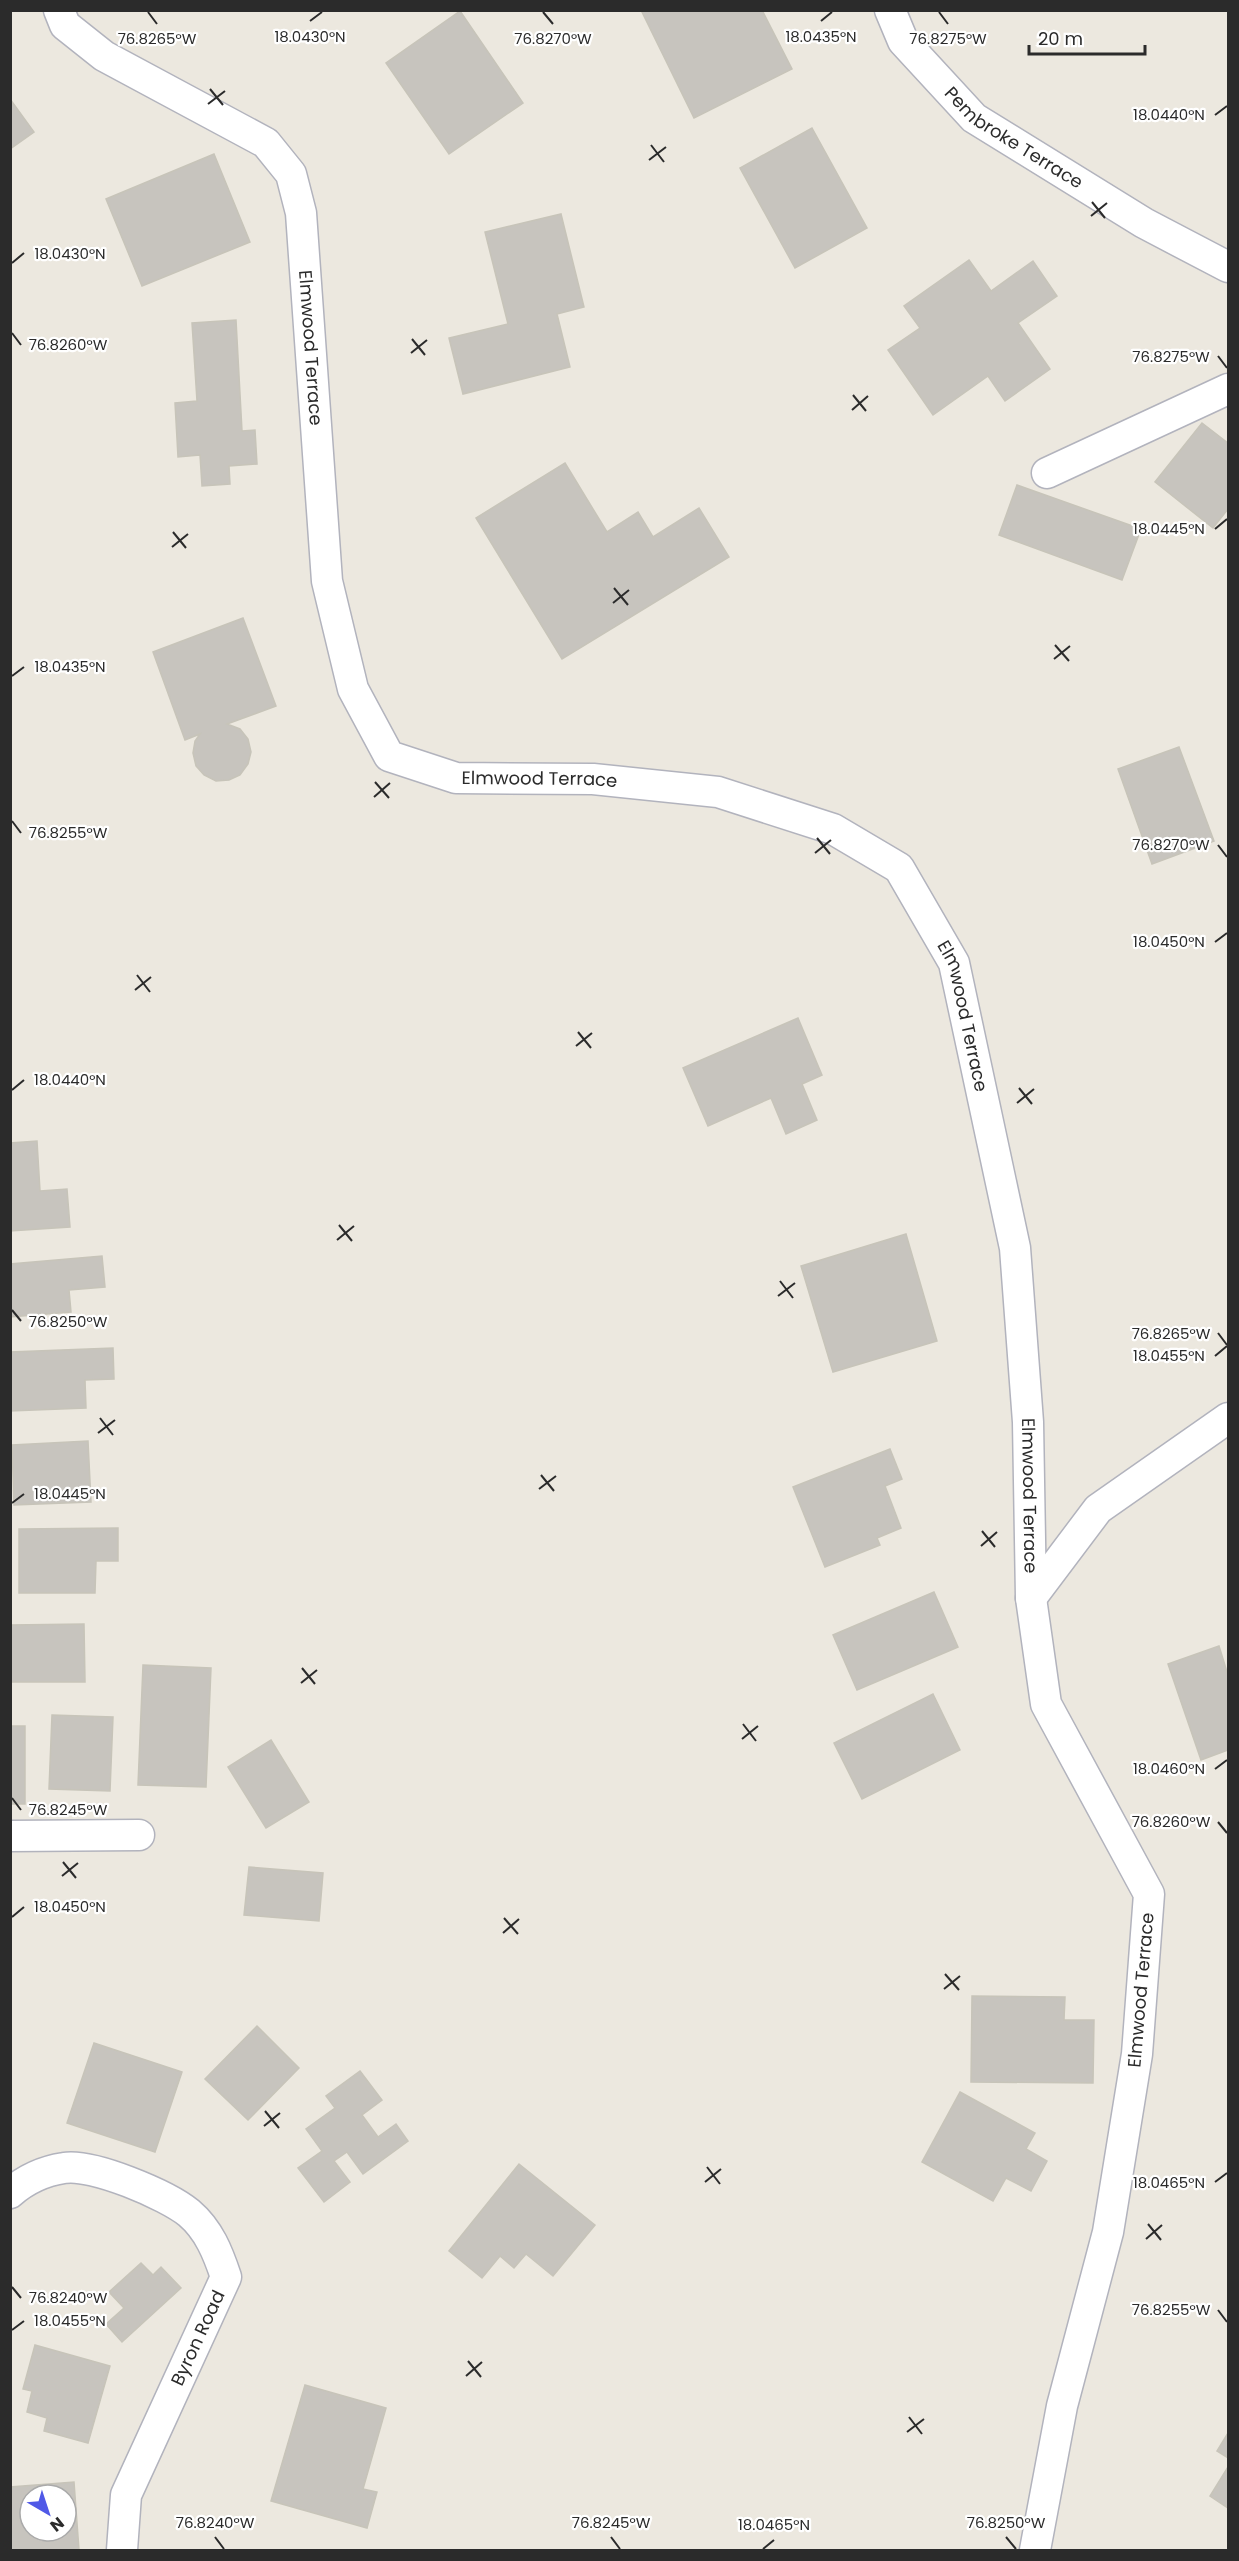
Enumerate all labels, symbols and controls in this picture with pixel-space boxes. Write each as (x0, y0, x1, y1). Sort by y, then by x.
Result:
scale bar (1029, 18, 1144, 56)
text: 18.0430°N (274, 26, 346, 47)
text: 18.0435°N (785, 26, 857, 47)
text: 20 m (1038, 26, 1083, 51)
text: 76.8265°W (118, 28, 197, 49)
text: 76.8270°W (514, 28, 592, 49)
text: 76.8275°W (909, 28, 987, 49)
street label: Pembroke Terrace (939, 81, 1088, 194)
text: 18.0440°N (1133, 104, 1205, 125)
text: 18.0430°N (34, 243, 106, 264)
street label: Elmwood Terrace (293, 269, 329, 426)
text: 76.8260°W (29, 334, 108, 355)
text: 76.8275°W (1132, 346, 1210, 367)
text: 18.0445°N (1133, 518, 1205, 539)
text: 18.0435°N (34, 656, 106, 677)
street label: Elmwood Terrace (462, 765, 619, 793)
text: 76.8255°W (29, 822, 108, 843)
text: 76.8270°W (1132, 834, 1210, 855)
text: 18.0450°N (1133, 931, 1205, 952)
street label: Elmwood Terrace (931, 935, 994, 1094)
text: 18.0440°N (34, 1069, 106, 1090)
text: 76.8250°W (29, 1311, 108, 1332)
text: 76.8265°W (1132, 1323, 1211, 1344)
text: 18.0455°N (1133, 1345, 1205, 1366)
street label: Elmwood Terrace (1016, 1418, 1044, 1574)
text: 18.0445°N (34, 1483, 106, 1504)
text: 18.0460°N (1133, 1758, 1205, 1779)
text: 76.8245°W (29, 1799, 108, 1820)
text: 76.8260°W (1132, 1811, 1211, 1832)
text: 18.0450°N (34, 1896, 106, 1917)
street label: Elmwood Terrace (1121, 1911, 1160, 2069)
text: 18.0465°N (1133, 2172, 1205, 2193)
street label: Byron Road (165, 2286, 231, 2390)
text: 76.8240°W (29, 2287, 108, 2308)
text: 76.8255°W (1132, 2299, 1211, 2320)
text: 18.0455°N (34, 2310, 106, 2331)
north arrow (18, 2483, 78, 2543)
text: N (45, 2512, 69, 2537)
text: 76.8240°W (176, 2512, 255, 2533)
text: 76.8245°W (572, 2512, 651, 2533)
text: 76.8250°W (967, 2512, 1046, 2533)
text: 18.0465°N (738, 2514, 810, 2535)

